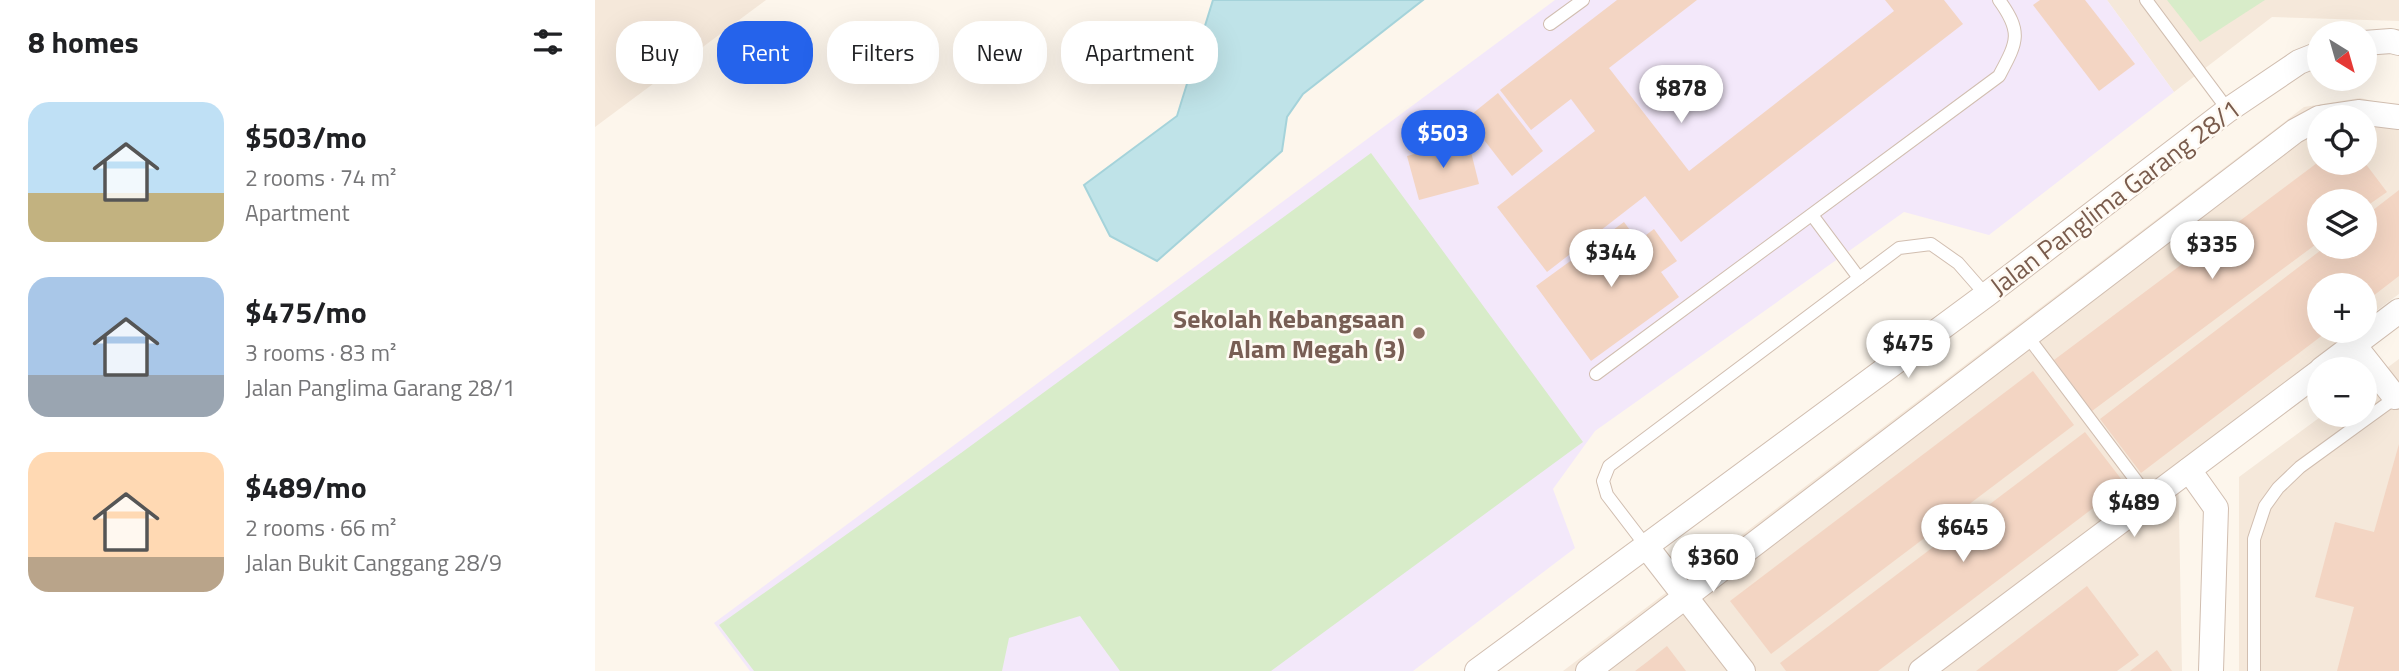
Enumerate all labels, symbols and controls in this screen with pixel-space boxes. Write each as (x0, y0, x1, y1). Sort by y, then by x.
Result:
text: 8 homes (28, 19, 139, 65)
chip: Buy (616, 21, 703, 84)
chip: Rent (717, 21, 813, 84)
chip: Filters (827, 21, 939, 84)
chip: New (953, 21, 1047, 84)
chip: Apartment (1061, 21, 1218, 84)
north arrow (2307, 21, 2377, 91)
map controls (2307, 21, 2377, 427)
icon: filters (529, 23, 567, 61)
pin: $878 (1640, 66, 1722, 125)
text: $878 (1655, 70, 1707, 105)
street label: Jalan Panglima Garang 28/1 (1981, 89, 2249, 305)
button: locate (2307, 105, 2377, 175)
pin: $503 (1402, 110, 1484, 170)
text: $503/mo (245, 114, 367, 160)
text: $503 (1417, 115, 1469, 150)
icon: home (84, 130, 168, 214)
text: 2 rooms · 74 m² (245, 160, 396, 195)
button: layers (2307, 189, 2377, 259)
text: Apartment (245, 195, 350, 230)
pin: $335 (2171, 222, 2253, 281)
text: $335 (2186, 226, 2238, 261)
pin: $344 (1570, 230, 1652, 289)
text: $344 (1585, 234, 1637, 269)
button: + (2307, 273, 2377, 343)
text: $475/mo (245, 289, 367, 335)
place label: Sekolah Kebangsaan Alam Megah (3) (1173, 299, 1405, 368)
icon: home (84, 305, 168, 389)
pin: $475 (1867, 320, 1949, 380)
marker: Sekolah Kebangsaan Alam Megah (3) (1411, 325, 1427, 341)
text: $475 (1882, 325, 1934, 360)
text: 3 rooms · 83 m² (245, 335, 396, 370)
button: − (2307, 357, 2377, 427)
text: Jalan Panglima Garang 28/1 (245, 370, 515, 405)
text: $489/mo (245, 464, 367, 510)
icon: home (84, 480, 168, 564)
pin: $489 (2093, 480, 2175, 539)
text: $489 (2108, 484, 2160, 519)
pin: $645 (1922, 504, 2004, 564)
text: $645 (1937, 509, 1989, 544)
text: 2 rooms · 66 m² (245, 510, 396, 545)
pin: $360 (1672, 534, 1754, 594)
text: $360 (1687, 539, 1739, 574)
text: Jalan Bukit Canggang 28/9 (245, 545, 502, 580)

